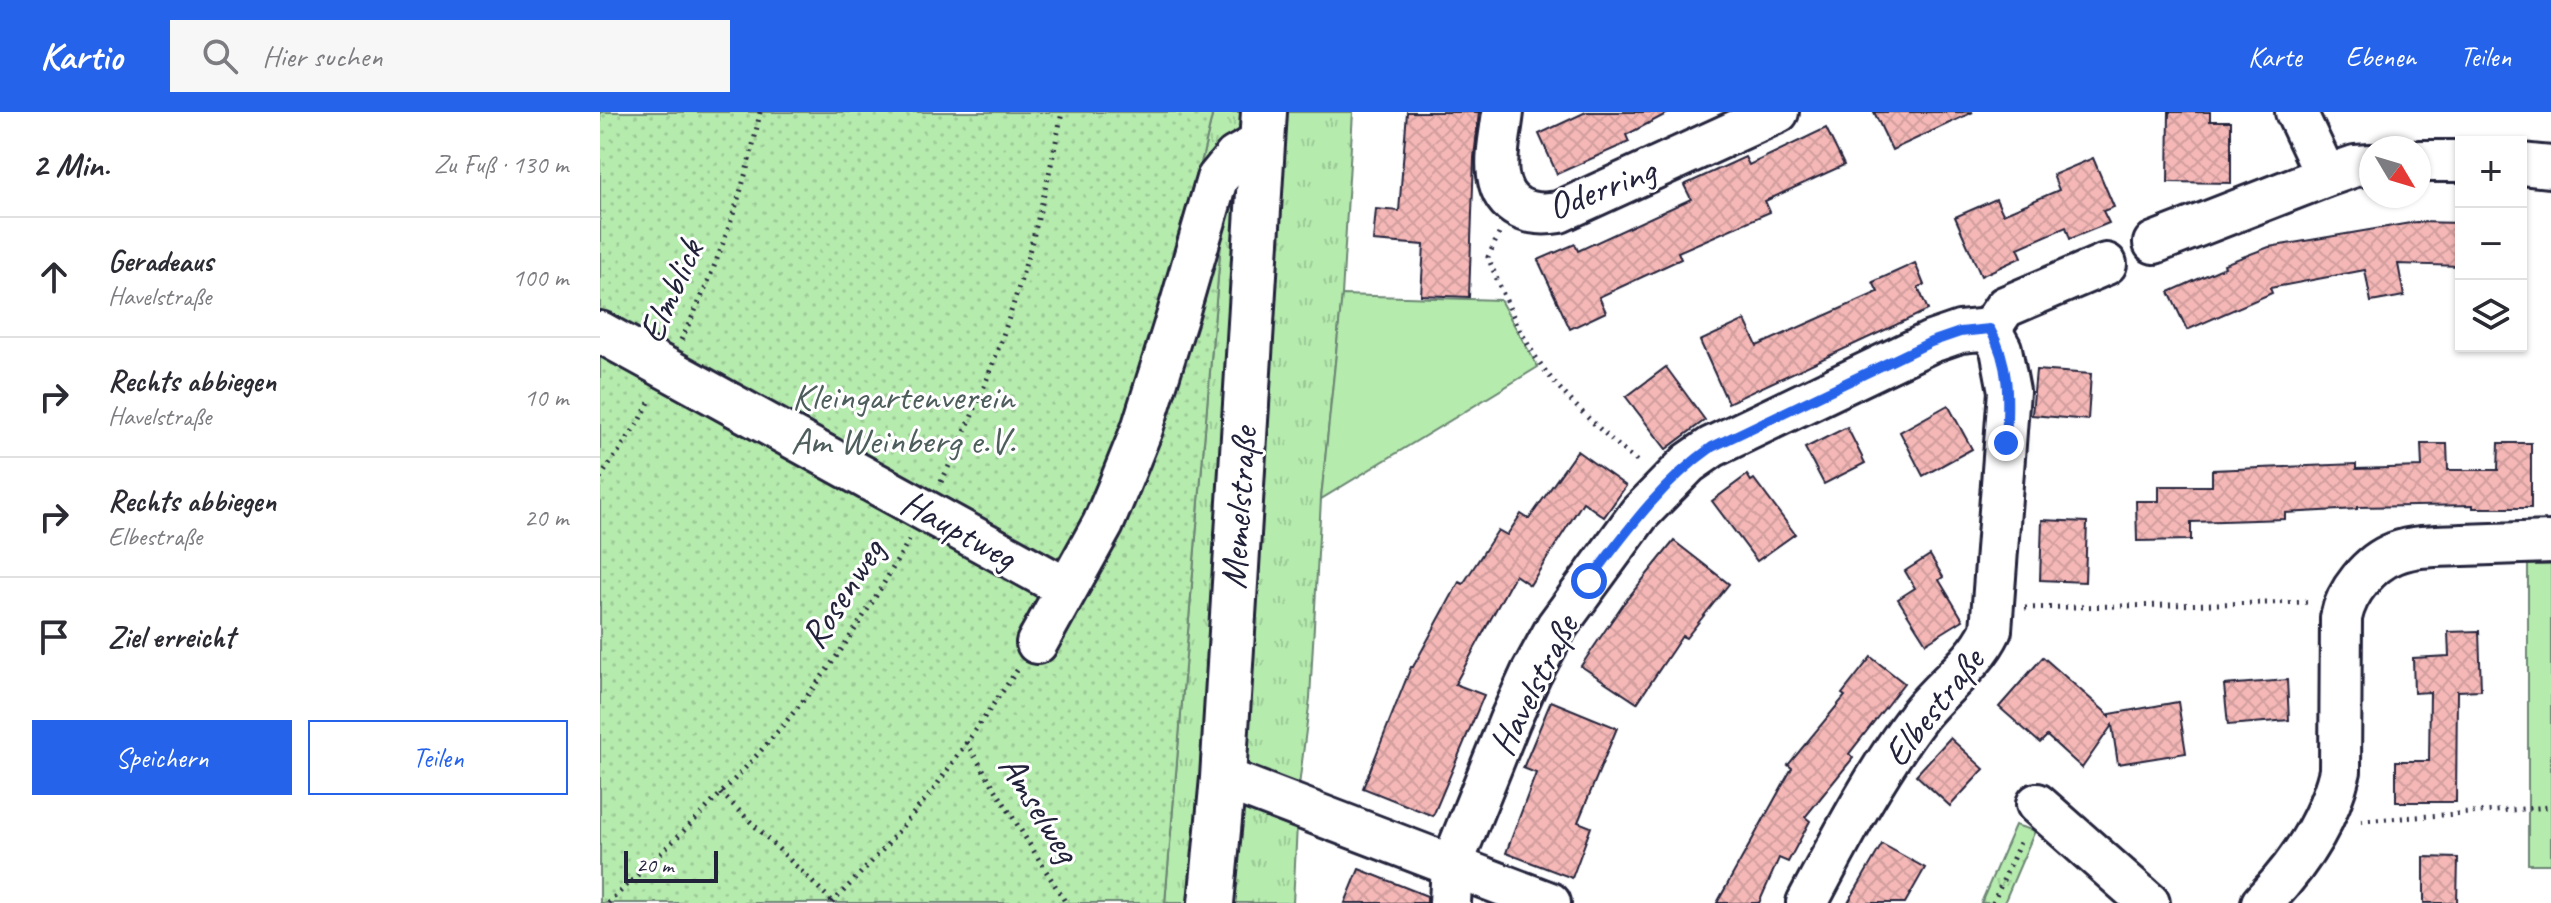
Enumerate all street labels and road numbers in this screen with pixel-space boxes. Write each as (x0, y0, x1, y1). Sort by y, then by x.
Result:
street label: Oderring (1541, 146, 1664, 230)
street label: Elmblick (627, 230, 715, 350)
street label: Memelstraße (1209, 423, 1268, 591)
street label: Hauptweg (893, 479, 1026, 581)
street label: Rosenweg (790, 528, 896, 657)
street label: Havelstraße (1478, 605, 1590, 763)
street label: Elbestraße (1873, 637, 1996, 776)
street label: Amselweg (988, 746, 1092, 873)

